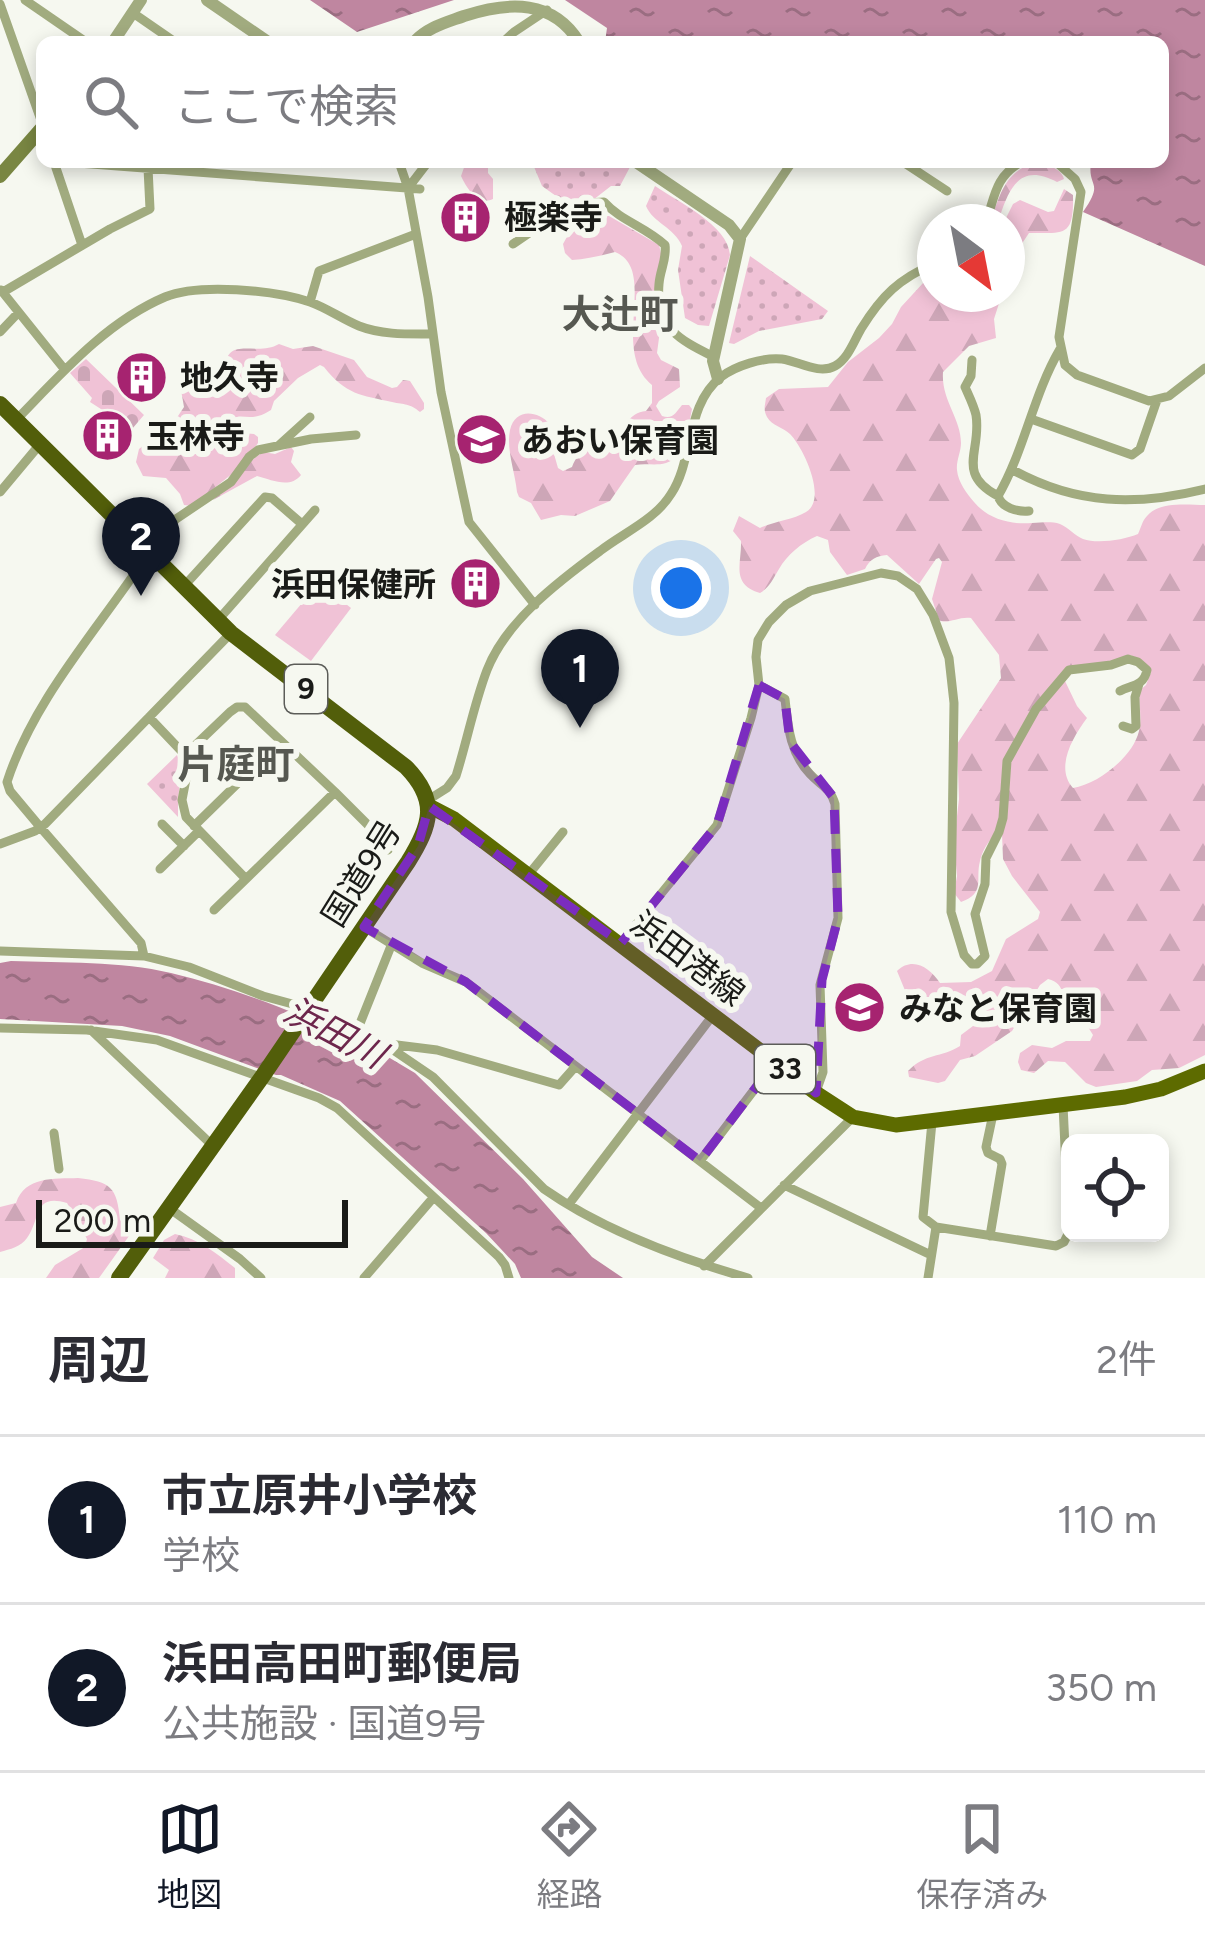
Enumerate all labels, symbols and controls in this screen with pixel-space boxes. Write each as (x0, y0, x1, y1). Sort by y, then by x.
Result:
search box (36, 36, 1169, 168)
icon: search (78, 69, 144, 135)
text: ここで検索 (174, 79, 399, 133)
building icon: 極楽寺 (437, 189, 493, 245)
place label: 極楽寺 (504, 198, 603, 237)
north arrow (917, 204, 1025, 312)
district label: 大辻町 (561, 291, 679, 338)
building icon: 地久寺 (113, 349, 169, 405)
place label: 地久寺 (180, 358, 279, 397)
building icon: 玉林寺 (79, 408, 135, 464)
school or university icon: あおい保育園 (454, 412, 510, 468)
place label: 玉林寺 (146, 417, 245, 456)
place label: あおい保育園 (521, 421, 719, 460)
pin: 2 (102, 497, 180, 596)
building icon: 浜田保健所 (447, 556, 503, 612)
your location (651, 558, 711, 618)
place label: 浜田保健所 (271, 565, 436, 604)
pin: 1 (541, 629, 619, 728)
road number: 9 (285, 665, 327, 713)
district label: 片庭町 (177, 741, 295, 788)
street label: 国道9号 (314, 813, 409, 934)
street label: 浜田港線 (623, 903, 752, 1014)
school or university icon: みなと保育園 (832, 980, 888, 1036)
water label: 浜田川 (277, 988, 396, 1079)
place label: みなと保育園 (899, 989, 1097, 1028)
road number: 33 (755, 1045, 815, 1093)
map controls (1061, 1134, 1169, 1242)
button: locate (1061, 1134, 1169, 1242)
scale bar (36, 1194, 348, 1247)
text: 200 m (54, 1201, 151, 1240)
text: 周辺 (48, 1330, 150, 1391)
text: 2件 (1096, 1336, 1157, 1383)
text: 市立原井小学校 (162, 1468, 477, 1522)
text: 1 (79, 1496, 95, 1543)
text: 110 m (1057, 1496, 1157, 1543)
text: 学校 (162, 1532, 240, 1579)
text: 浜田高田町郵便局 (162, 1636, 522, 1690)
text: 2 (76, 1664, 98, 1711)
text: 350 m (1046, 1664, 1157, 1711)
text: 公共施設 · 国道9号 (162, 1700, 486, 1747)
tab: 地図 (157, 1796, 223, 1916)
tab: 経路 (536, 1796, 602, 1916)
tab: 保存済み (916, 1796, 1048, 1916)

